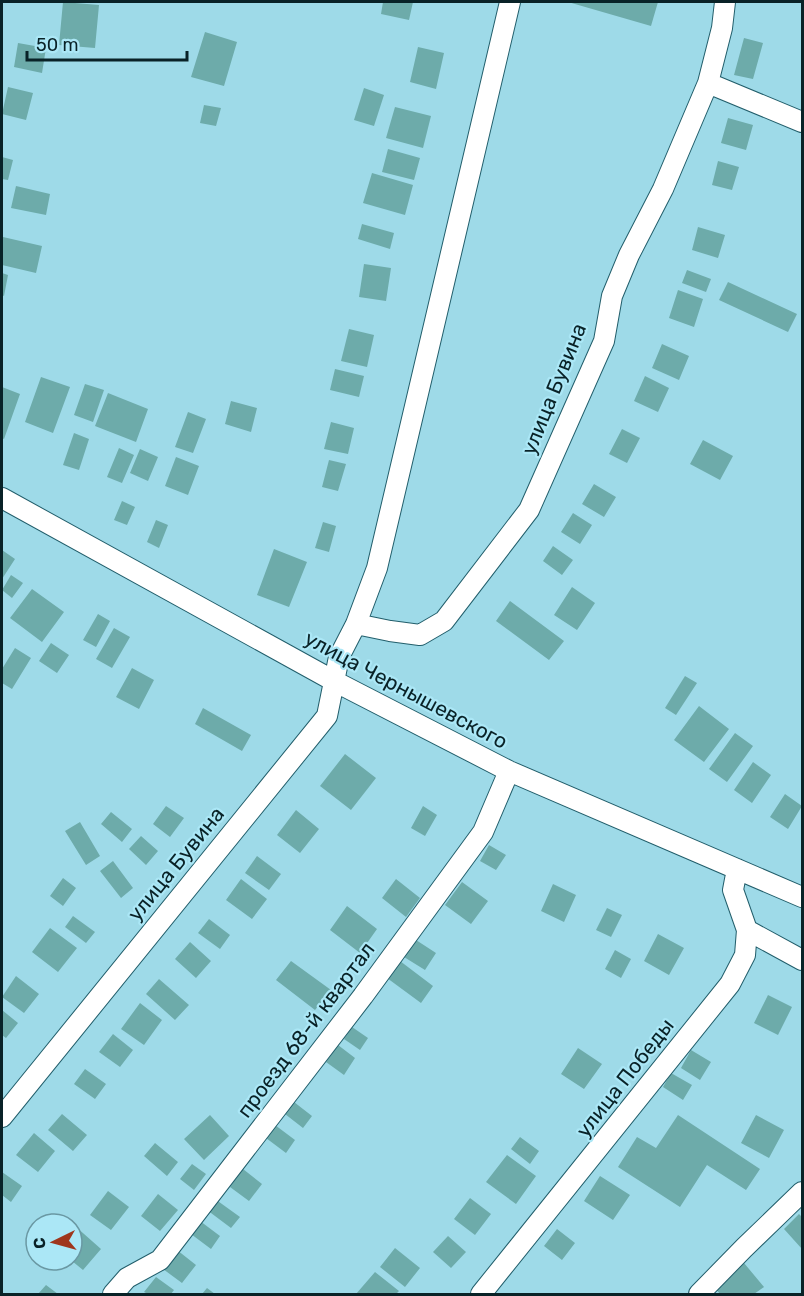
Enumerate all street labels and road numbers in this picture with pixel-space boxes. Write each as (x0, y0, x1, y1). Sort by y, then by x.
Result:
street label: улица Бувина (516, 319, 591, 458)
street label: улица Чернышевского (300, 625, 512, 754)
street label: улица Бувина (122, 802, 229, 926)
street label: проезд 68-й квартал (232, 937, 380, 1122)
street label: улица Победы (570, 1013, 679, 1142)

